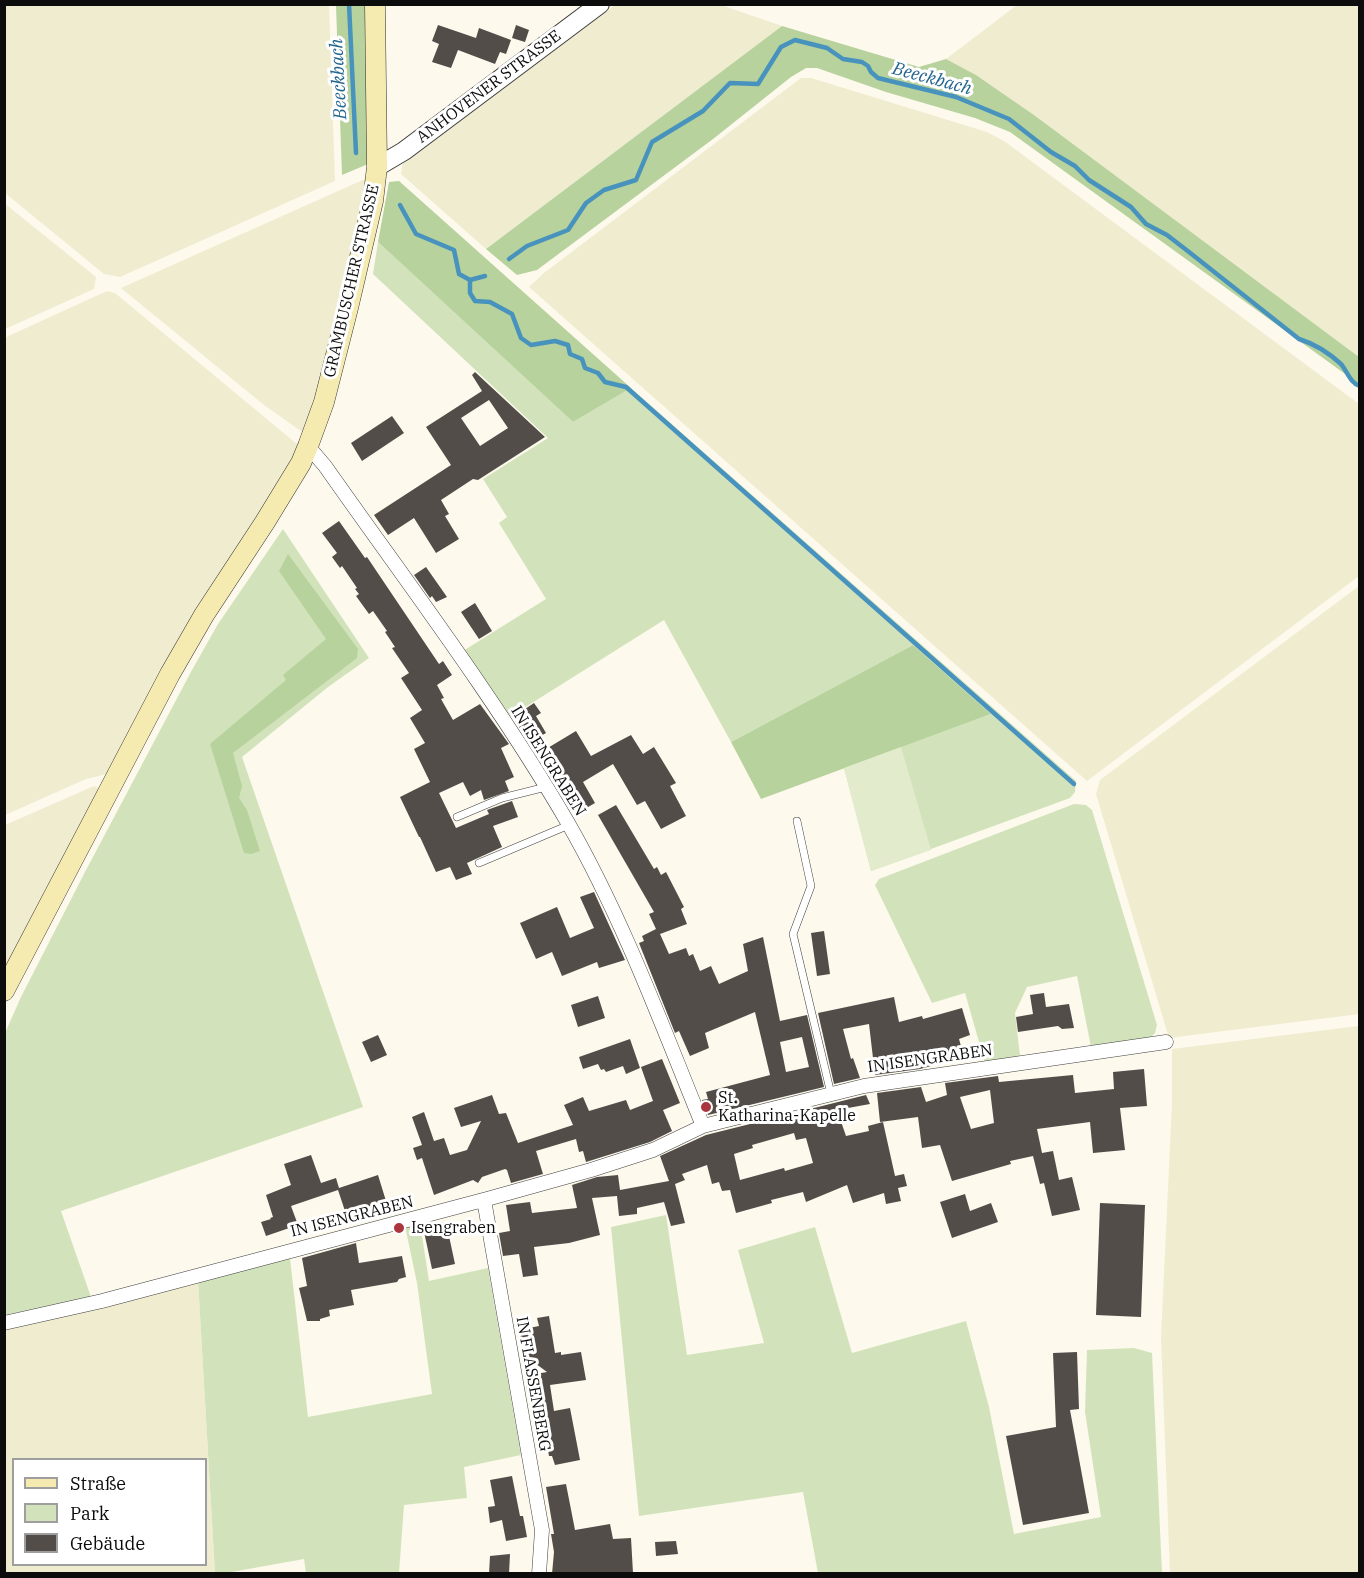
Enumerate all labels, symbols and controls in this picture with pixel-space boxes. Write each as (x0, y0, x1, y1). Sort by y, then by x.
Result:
street label: ANHOVENER STRASSE (413, 26, 565, 148)
water label: Beeckbach (326, 38, 352, 120)
water label: Beeckbach (890, 58, 974, 100)
street label: GRAMBUSCHER STRASSE (320, 183, 384, 379)
street label: IN ISENGRABEN (506, 702, 590, 820)
street label: IN ISENGRABEN (866, 1041, 994, 1077)
place label: St. Katharina-Kapelle (718, 1088, 856, 1126)
marker: St. Katharina-Kapelle (699, 1100, 713, 1114)
street label: IN ISENGRABEN (288, 1192, 416, 1242)
place label: Isengraben (411, 1218, 496, 1238)
marker: Isengraben (392, 1221, 406, 1235)
street label: IN FLASSENBERG (512, 1315, 554, 1453)
legend (12, 1458, 207, 1566)
text: Straße (70, 1472, 126, 1495)
text: Park (70, 1502, 109, 1525)
text: Gebäude (70, 1532, 145, 1555)

